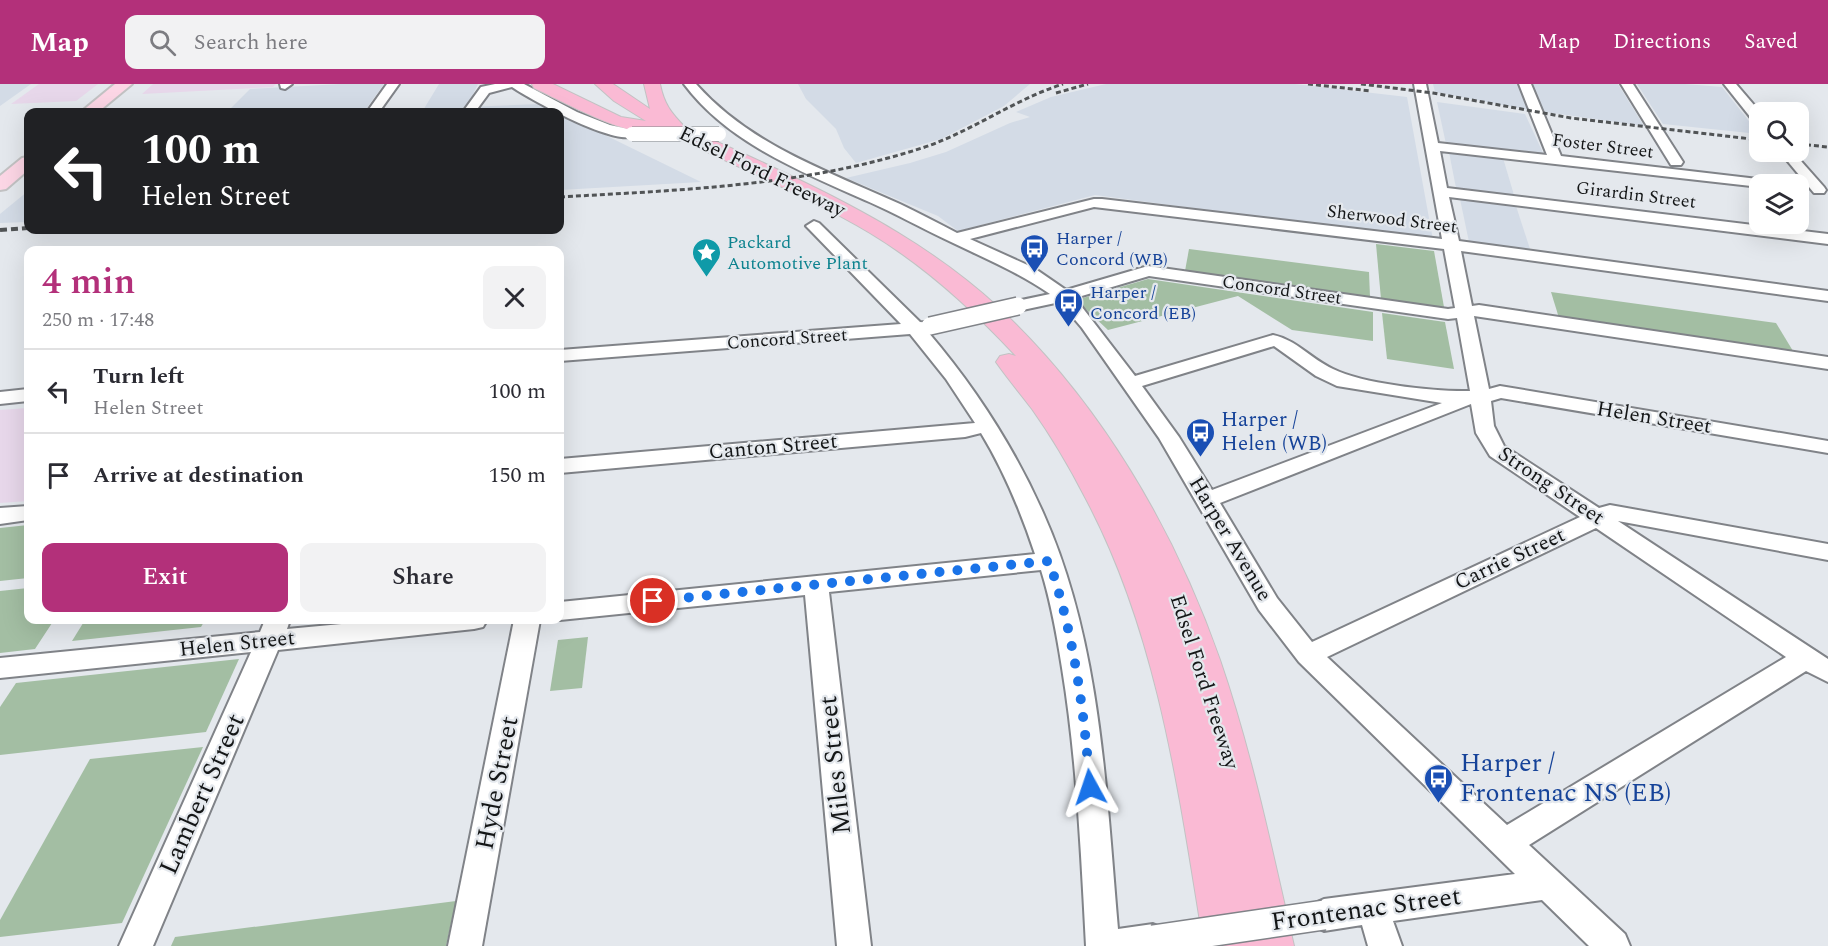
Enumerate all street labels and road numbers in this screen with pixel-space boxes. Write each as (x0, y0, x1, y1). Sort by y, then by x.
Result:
street label: Edsel Ford Freeway (673, 118, 852, 227)
street label: Foster Street (1551, 126, 1655, 166)
street label: Girardin Street (1574, 174, 1698, 216)
street label: Sherwood Street (1325, 198, 1459, 240)
street label: Concord Street (1220, 268, 1344, 312)
street label: Concord Street (726, 321, 848, 357)
street label: Helen Street (1594, 393, 1714, 443)
street label: Canton Street (707, 425, 839, 469)
street label: Strong Street (1491, 438, 1611, 534)
street label: Harper Avenue (1180, 470, 1280, 608)
street label: Carrie Street (1449, 519, 1571, 599)
street label: Edsel Ford Freeway (1161, 591, 1248, 774)
street label: Helen Street (178, 622, 296, 666)
street label: Miles Street (808, 694, 862, 836)
street label: Lambert Street (149, 707, 255, 881)
street label: Hyde Street (464, 713, 530, 853)
street label: Frontenac Street (1268, 876, 1464, 942)

